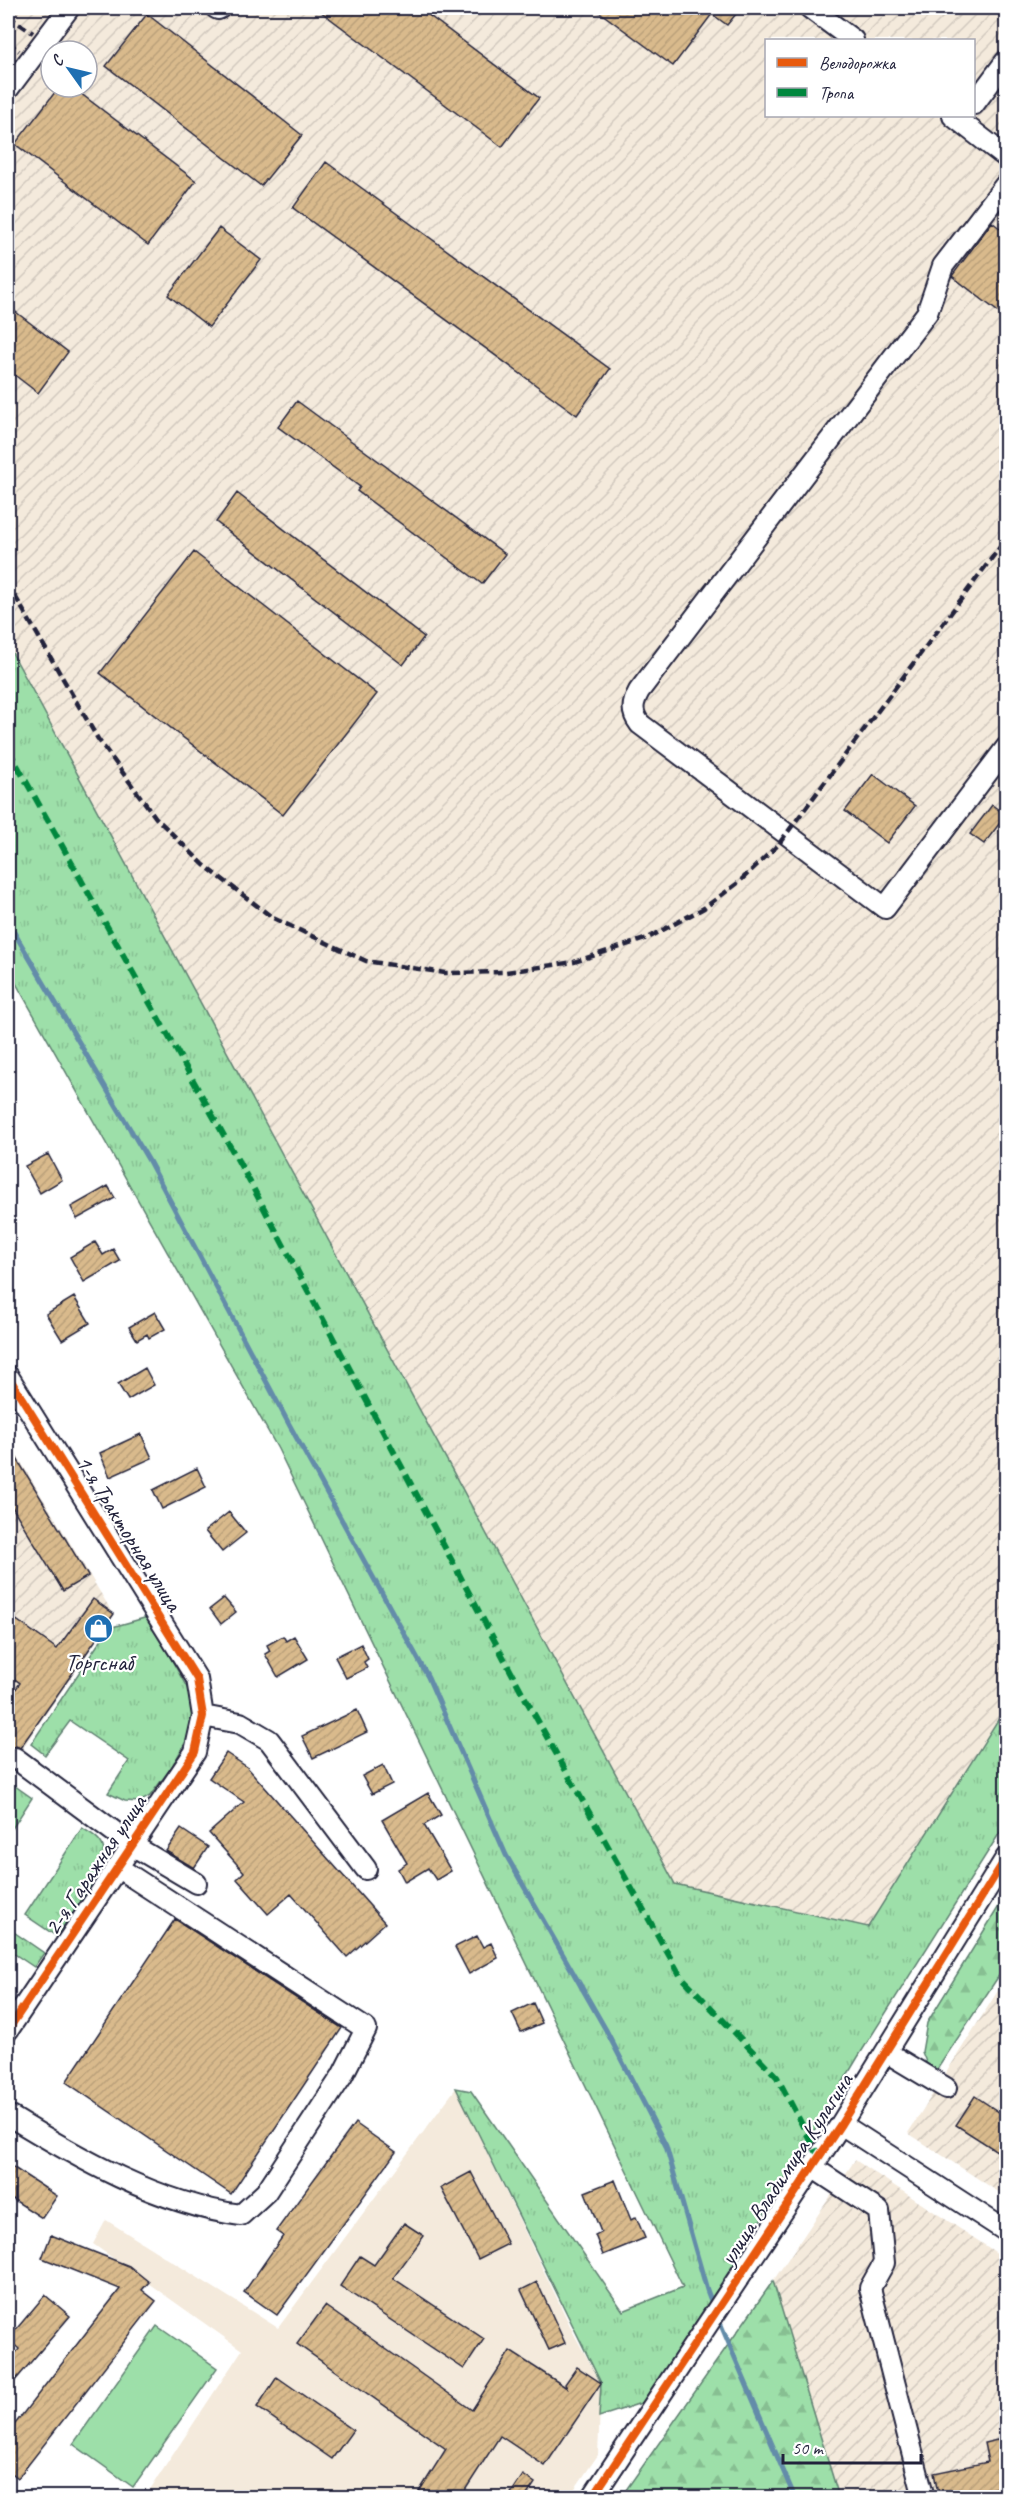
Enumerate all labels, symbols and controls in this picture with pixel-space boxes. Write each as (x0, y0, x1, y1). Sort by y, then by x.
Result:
north arrow (39, 39, 99, 99)
legend (765, 39, 975, 117)
text: С (47, 51, 69, 70)
text: Велодорожка (819, 52, 897, 74)
text: Тропа (819, 82, 855, 104)
street label: 1-я Тракторная улица (69, 1449, 190, 1618)
shop icon: Торгснаб (83, 1613, 115, 1645)
place label: Торгснаб (65, 1647, 137, 1677)
street label: 2-я Гаражная улица (37, 1788, 154, 1941)
street label: улица Владимира Кулагина (712, 2066, 860, 2272)
scale bar (783, 2427, 921, 2465)
text: 50 m (792, 2437, 825, 2459)

